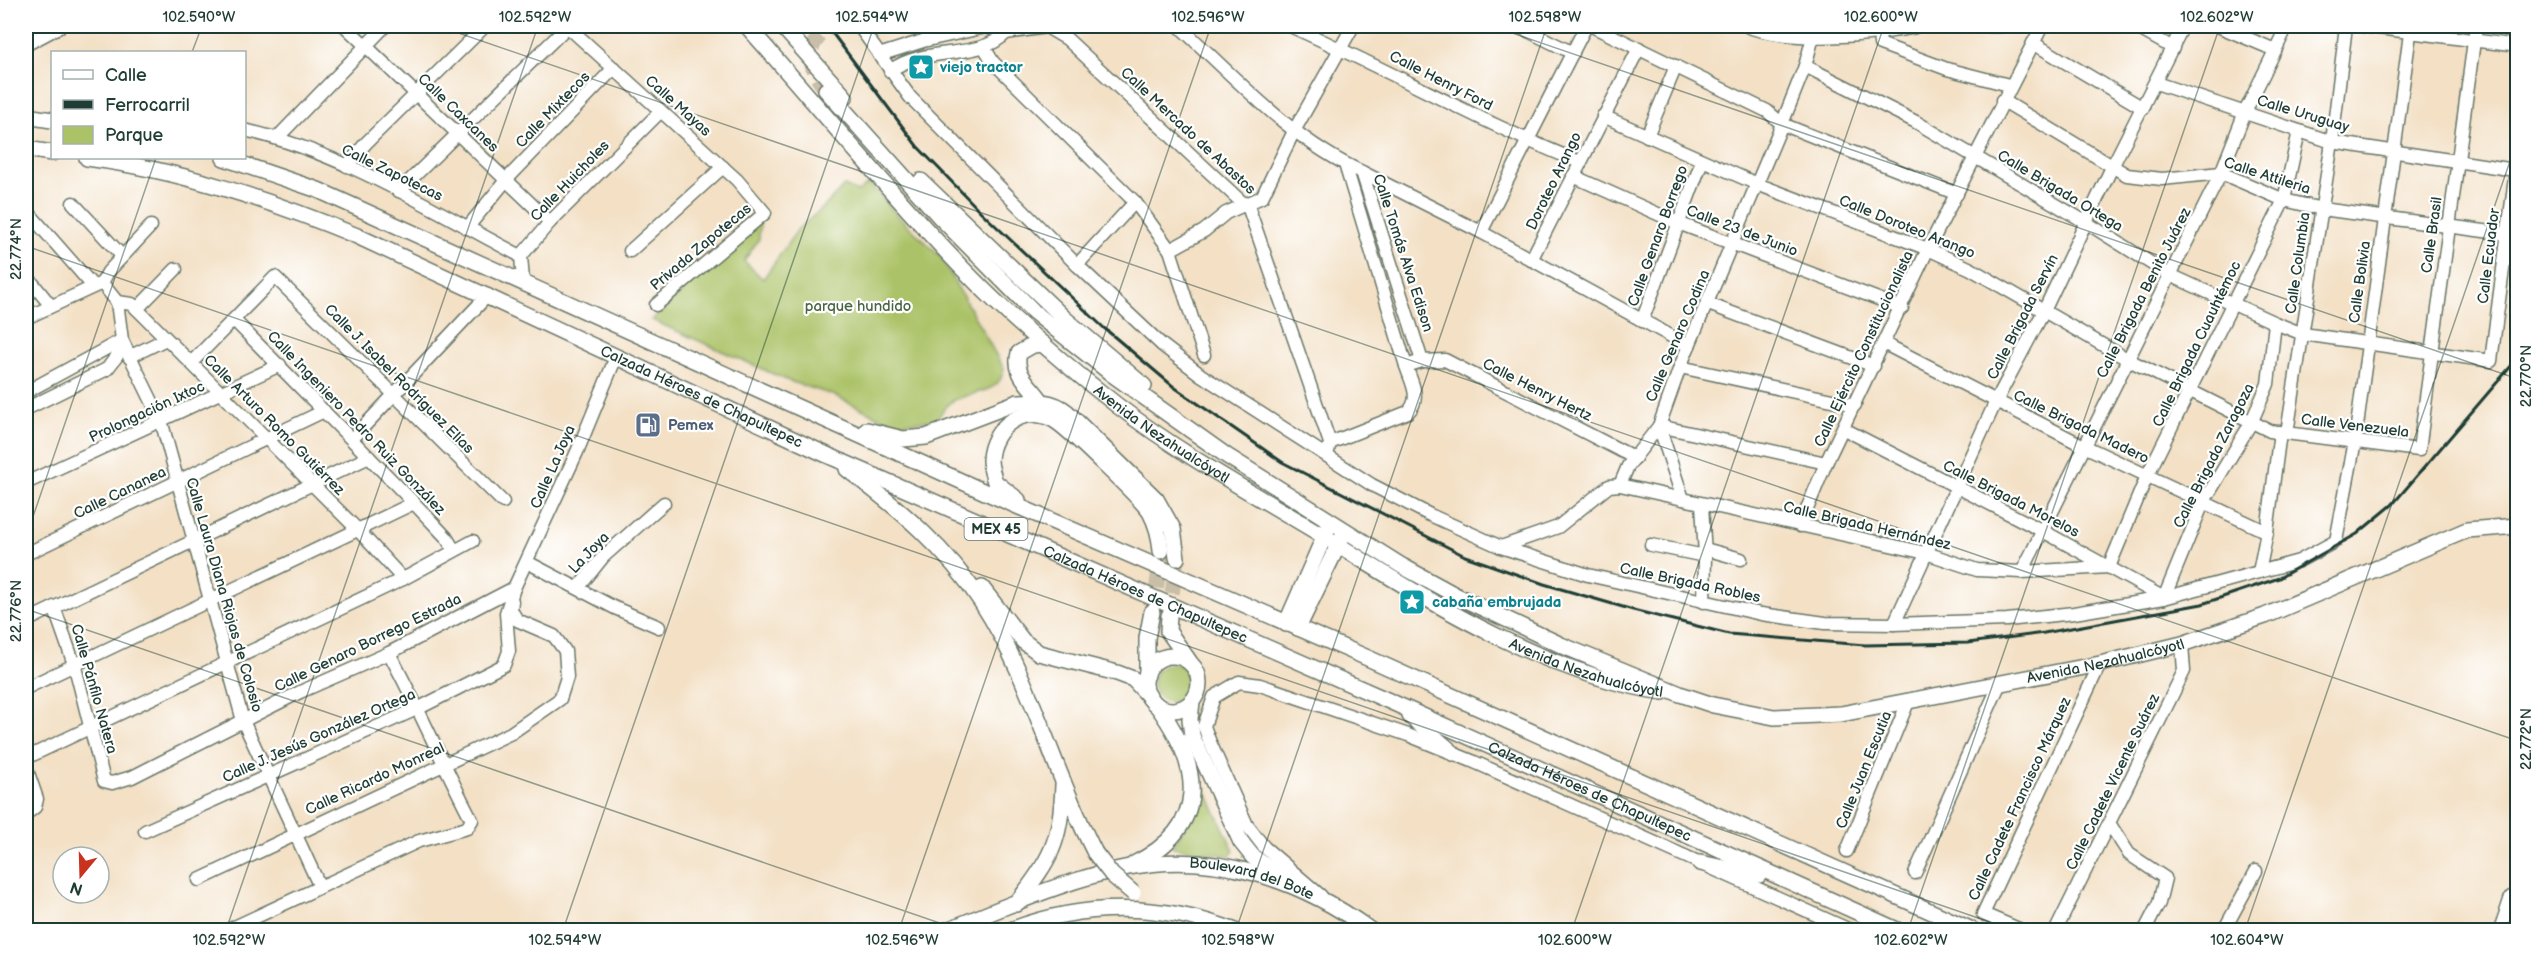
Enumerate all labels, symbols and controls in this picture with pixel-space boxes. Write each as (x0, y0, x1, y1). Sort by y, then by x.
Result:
text: 102.590°W (162, 8, 236, 27)
text: 102.592°W (499, 8, 572, 27)
text: 102.594°W (836, 8, 909, 27)
text: 102.596°W (1171, 8, 1245, 27)
text: 102.598°W (1509, 8, 1582, 27)
text: 102.600°W (1844, 8, 1918, 27)
text: 102.602°W (2180, 8, 2254, 27)
street label: Calle Henry Ford (1386, 47, 1496, 115)
legend (51, 51, 246, 159)
place icon: viejo tractor (906, 52, 936, 82)
place label: viejo tractor (939, 58, 1024, 77)
street label: Calle Mercado de Abastos (1116, 63, 1260, 199)
text: Calle (105, 65, 147, 86)
street label: Calle Mixtecos (512, 67, 595, 152)
street label: Calle Caxcanes (413, 69, 503, 157)
street label: Calle Mayas (641, 71, 715, 141)
street label: Calle Uruguay (2254, 91, 2352, 137)
text: Ferrocarril (105, 95, 190, 116)
text: Parque (105, 125, 163, 146)
street label: Doroteo Arango (1522, 129, 1586, 233)
street label: Calle Huicholes (526, 136, 614, 226)
street label: Calle Zapotecas (338, 140, 446, 206)
street label: Calle Brigada Ortega (1994, 146, 2126, 236)
street label: Calle Attileria (2221, 153, 2313, 199)
street label: Calle Genaro Borrego (1624, 163, 1692, 309)
street label: Calle Tomás Alva Edison (1368, 172, 1438, 334)
street label: Calle Doroteo Arango (1836, 191, 1978, 263)
street label: Calle Brasil (2417, 196, 2447, 274)
street label: Privada Zapotecas (647, 199, 756, 295)
street label: Calle 23 de Junio (1684, 201, 1800, 261)
street label: Calle Brigada Benito Juárez (2093, 204, 2196, 382)
street label: Calle Ecuador (2474, 207, 2504, 305)
street label: Calle Columbia (2281, 211, 2315, 315)
text: 22.774°N (7, 218, 26, 280)
street label: Calle Bolivia (2345, 240, 2375, 324)
street label: Calle Ejército Constitucionalista (1810, 248, 1918, 450)
street label: Calle Brigada Servín (1983, 251, 2063, 383)
street label: Calle Brigada Cuauhtémoc (2148, 258, 2246, 430)
street label: Calle Genaro Codina (1642, 267, 1714, 405)
park label: parque hundido (805, 297, 911, 316)
street label: Calle J. Isabel Rodríguez Elías (320, 300, 478, 458)
street label: Calle Ingeniero Pedro Ruiz González (263, 327, 450, 520)
street label: Calzada Héroes de Chapultepec (597, 341, 806, 452)
text: 22.770°N (2517, 345, 2536, 407)
street label: Calle Arturo Romo Gutiérrez (200, 351, 349, 500)
street label: Calle Henry Hertz (1479, 354, 1596, 426)
street label: Prolongación Ixtoc (86, 377, 208, 447)
street label: Calle Brigada Zaragoza (2169, 380, 2259, 532)
street label: Avenida Nezahualcóyotl (1090, 381, 1233, 487)
street label: Calle Brigada Madero (2010, 386, 2152, 468)
fuel station icon: Pemex (633, 410, 663, 440)
street label: Calle Venezuela (2300, 410, 2410, 442)
place label: Pemex (668, 416, 714, 435)
street label: Calle La Joya (526, 422, 580, 512)
street label: Calle Brigada Morelos (1939, 456, 2083, 542)
street label: Calle Cananea (71, 462, 169, 524)
street label: Calle Laura Diana Riojas de Colosio (181, 476, 267, 714)
street label: Calle Brigada Hernández (1781, 497, 1954, 555)
road number: MEX 45 (964, 518, 1028, 540)
street label: La Joya (565, 528, 613, 578)
street label: Calzada Héroes de Chapultepec (1040, 541, 1251, 647)
street label: Calle Brigada Robles (1618, 559, 1763, 607)
text: 22.776°N (7, 580, 26, 642)
place icon: cabaña embrujada (1397, 587, 1427, 617)
street label: Calle Genaro Borrego Estrada (271, 589, 465, 697)
place label: cabaña embrujada (1432, 593, 1561, 612)
street label: Calle Pánfilo Natera (66, 622, 122, 756)
street label: Avenida Nezahualcóyotl (1506, 634, 1664, 701)
street label: Avenida Nezahualcóyotl (2025, 634, 2187, 687)
street label: Calle J. Jesús González Ortega (220, 685, 418, 787)
street label: Calle Cadete Vicente Suárez (2062, 690, 2164, 873)
street label: Calle Cadete Francisco Márquez (1964, 693, 2076, 904)
street label: Calle Juan Escutia (1832, 708, 1896, 832)
text: 22.772°N (2517, 708, 2536, 770)
street label: Calzada Héroes de Chapultepec (1485, 737, 1694, 846)
street label: Calle Ricardo Monreal (302, 738, 448, 820)
north arrow (51, 845, 111, 905)
street label: Boulevard del Bote (1189, 853, 1317, 904)
text: N (68, 877, 85, 899)
text: 102.592°W (193, 931, 266, 950)
text: 102.594°W (529, 931, 602, 950)
text: 102.596°W (865, 931, 939, 950)
text: 102.598°W (1202, 931, 1275, 950)
text: 102.600°W (1538, 931, 1612, 950)
text: 102.602°W (1874, 931, 1948, 950)
text: 102.604°W (2210, 931, 2284, 950)

